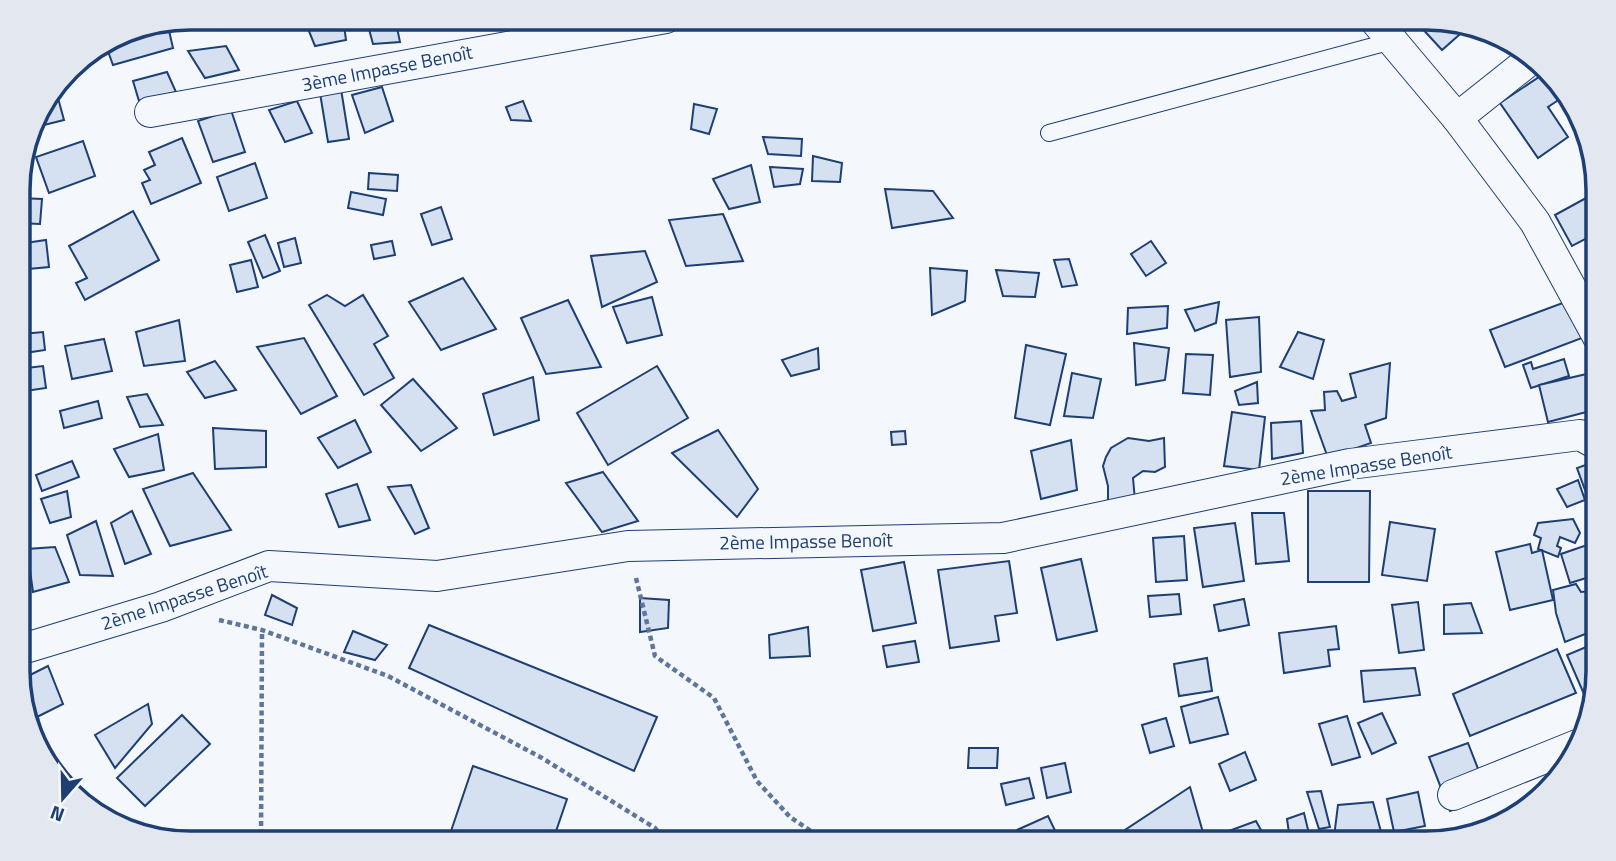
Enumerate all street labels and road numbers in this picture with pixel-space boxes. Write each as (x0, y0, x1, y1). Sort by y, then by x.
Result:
street label: 3ème Impasse Benoît (299, 37, 475, 98)
street label: 2ème Impasse Benoît (1278, 437, 1454, 492)
street label: 2ème Impasse Benoît (719, 524, 893, 557)
street label: 2ème Impasse Benoît (97, 556, 271, 637)

